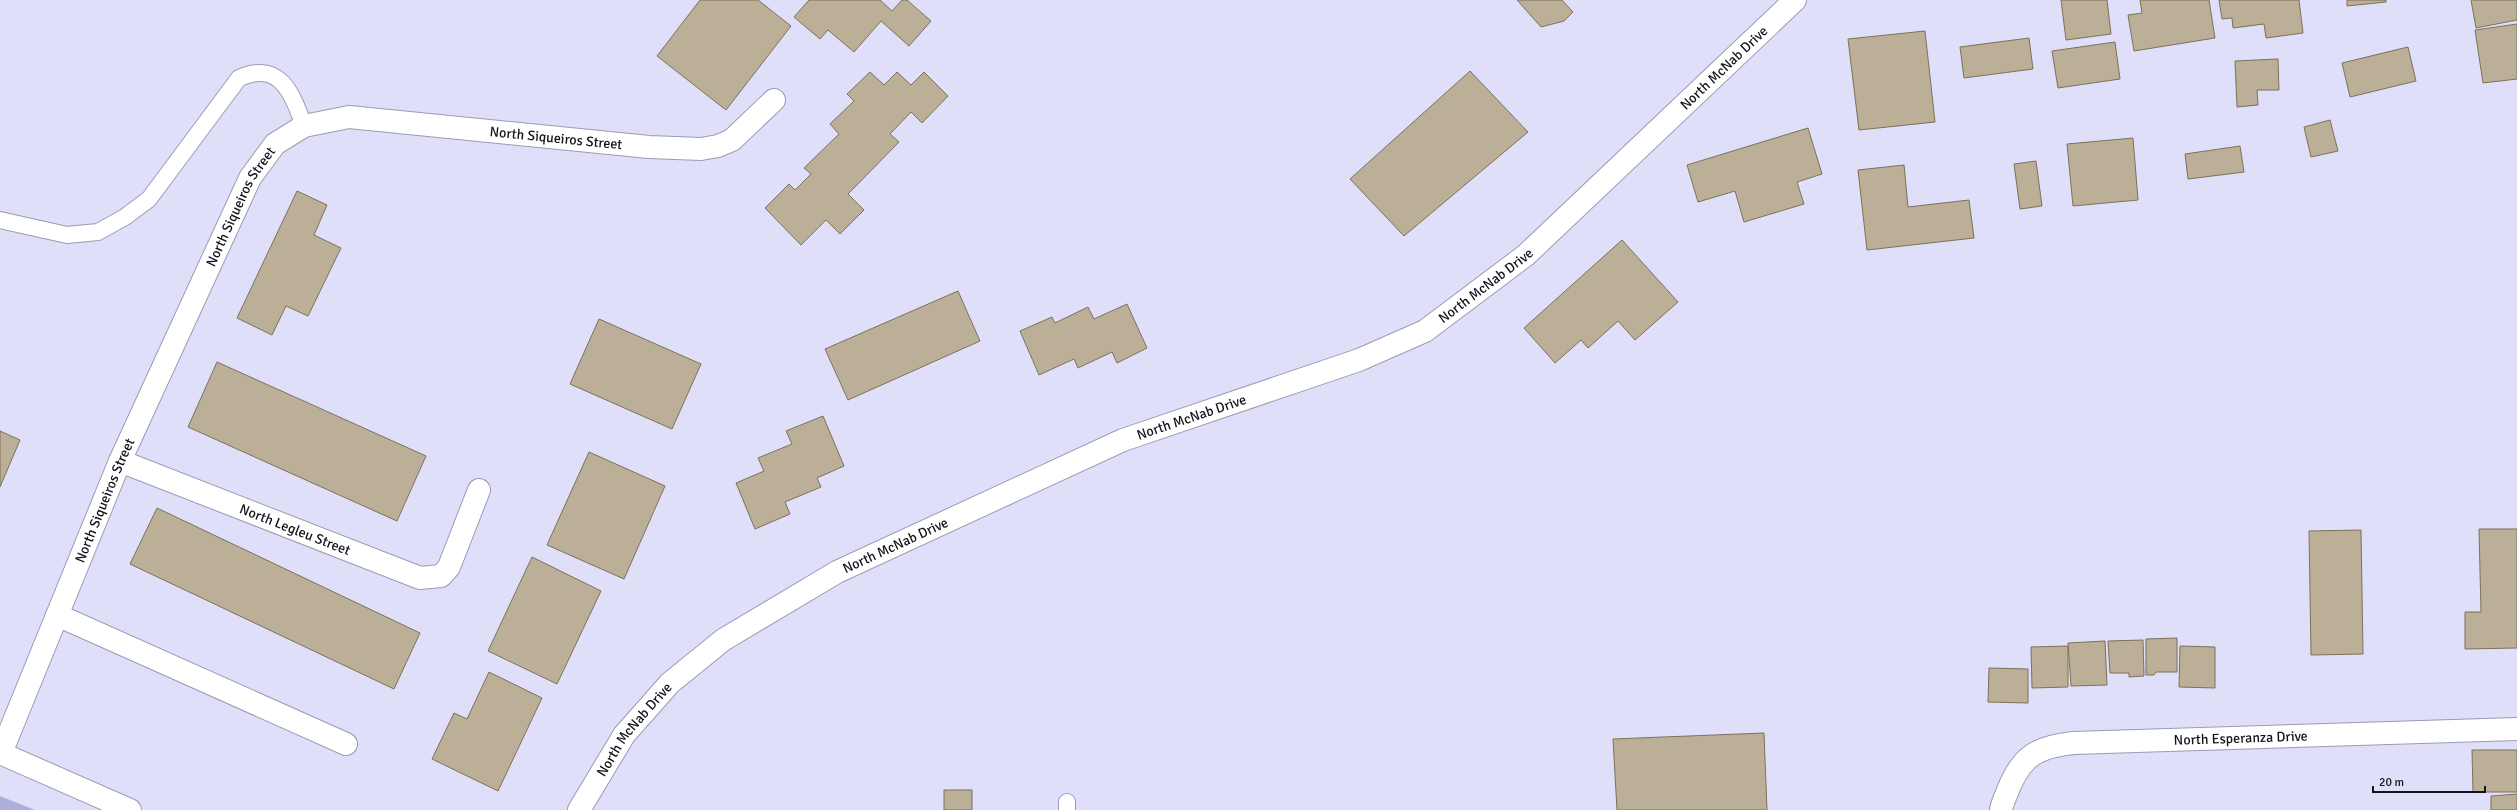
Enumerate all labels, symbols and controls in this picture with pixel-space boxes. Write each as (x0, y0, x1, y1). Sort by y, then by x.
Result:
street label: North McNab Drive (1677, 22, 1771, 113)
street label: North Siqueiros Street (489, 123, 623, 153)
street label: North Siqueiros Street (203, 143, 279, 269)
street label: North McNab Drive (1435, 245, 1537, 327)
street label: North McNab Drive (1135, 391, 1248, 444)
street label: North Siqueiros Street (71, 436, 138, 565)
street label: North Legleu Street (237, 501, 353, 559)
street label: North McNab Drive (840, 514, 951, 577)
street label: North McNab Drive (593, 679, 676, 780)
street label: North Esperanza Drive (2173, 728, 2308, 749)
scale bar (2373, 768, 2485, 794)
text: 20 m (2379, 775, 2404, 790)

